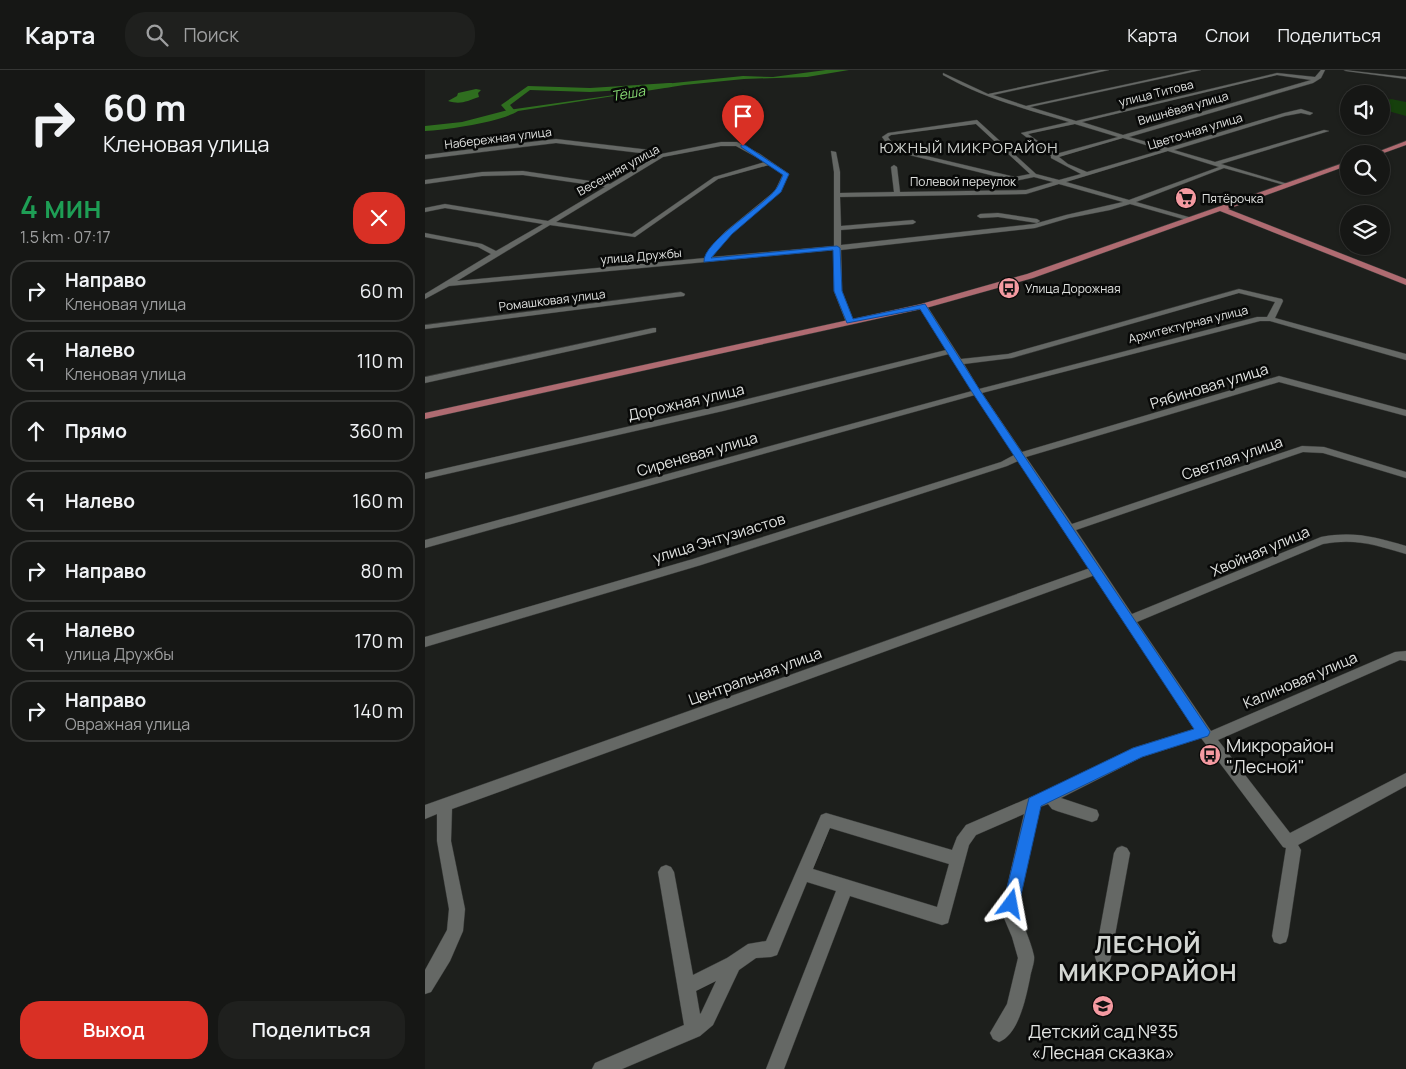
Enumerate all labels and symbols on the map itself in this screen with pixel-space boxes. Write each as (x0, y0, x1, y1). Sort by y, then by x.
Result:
street label: улица Титова (1117, 76, 1195, 110)
water label: Тёша (610, 80, 648, 105)
street label: Вишнёвая улица (1136, 87, 1230, 129)
pin (722, 95, 764, 146)
street label: Цветочная улица (1146, 109, 1244, 153)
street label: Набережная улица (443, 123, 553, 153)
district label: ЮЖНЫЙ МИКРОРАЙОН (879, 137, 1059, 158)
street label: Весенняя улица (574, 140, 662, 200)
street label: Полевой переулок (910, 173, 1017, 190)
supermarket icon: Пятёрочка (1174, 186, 1198, 210)
place label: Пятёрочка (1202, 190, 1263, 207)
street label: улица Дружбы (600, 244, 682, 268)
bus stop icon: Улица Дорожная (997, 276, 1021, 300)
place label: Улица Дорожная (1025, 280, 1121, 297)
street label: Ромашковая улица (498, 285, 606, 315)
street label: Архитектурная улица (1126, 301, 1250, 347)
street label: Рябиновая улица (1147, 358, 1271, 414)
street label: Дорожная улица (626, 378, 746, 426)
street label: Сиреневая улица (634, 427, 760, 481)
street label: Светлая улица (1179, 431, 1285, 485)
street label: улица Энтузиастов (650, 508, 788, 568)
street label: Хвойная улица (1207, 521, 1313, 581)
street label: Центральная улица (685, 642, 825, 710)
street label: Калиновая улица (1240, 646, 1360, 714)
place label: Микрорайон "Лесной" (1226, 733, 1334, 778)
bus stop icon: Микрорайон "Лесной" (1198, 743, 1222, 767)
position arrow (984, 877, 1036, 929)
district label: ЛЕСНОЙ МИКРОРАЙОН (1058, 927, 1238, 988)
school or university icon: Детский сад №35 «Лесная сказка» (1091, 994, 1115, 1018)
place label: Детский сад №35 «Лесная сказка» (1028, 1019, 1178, 1064)

